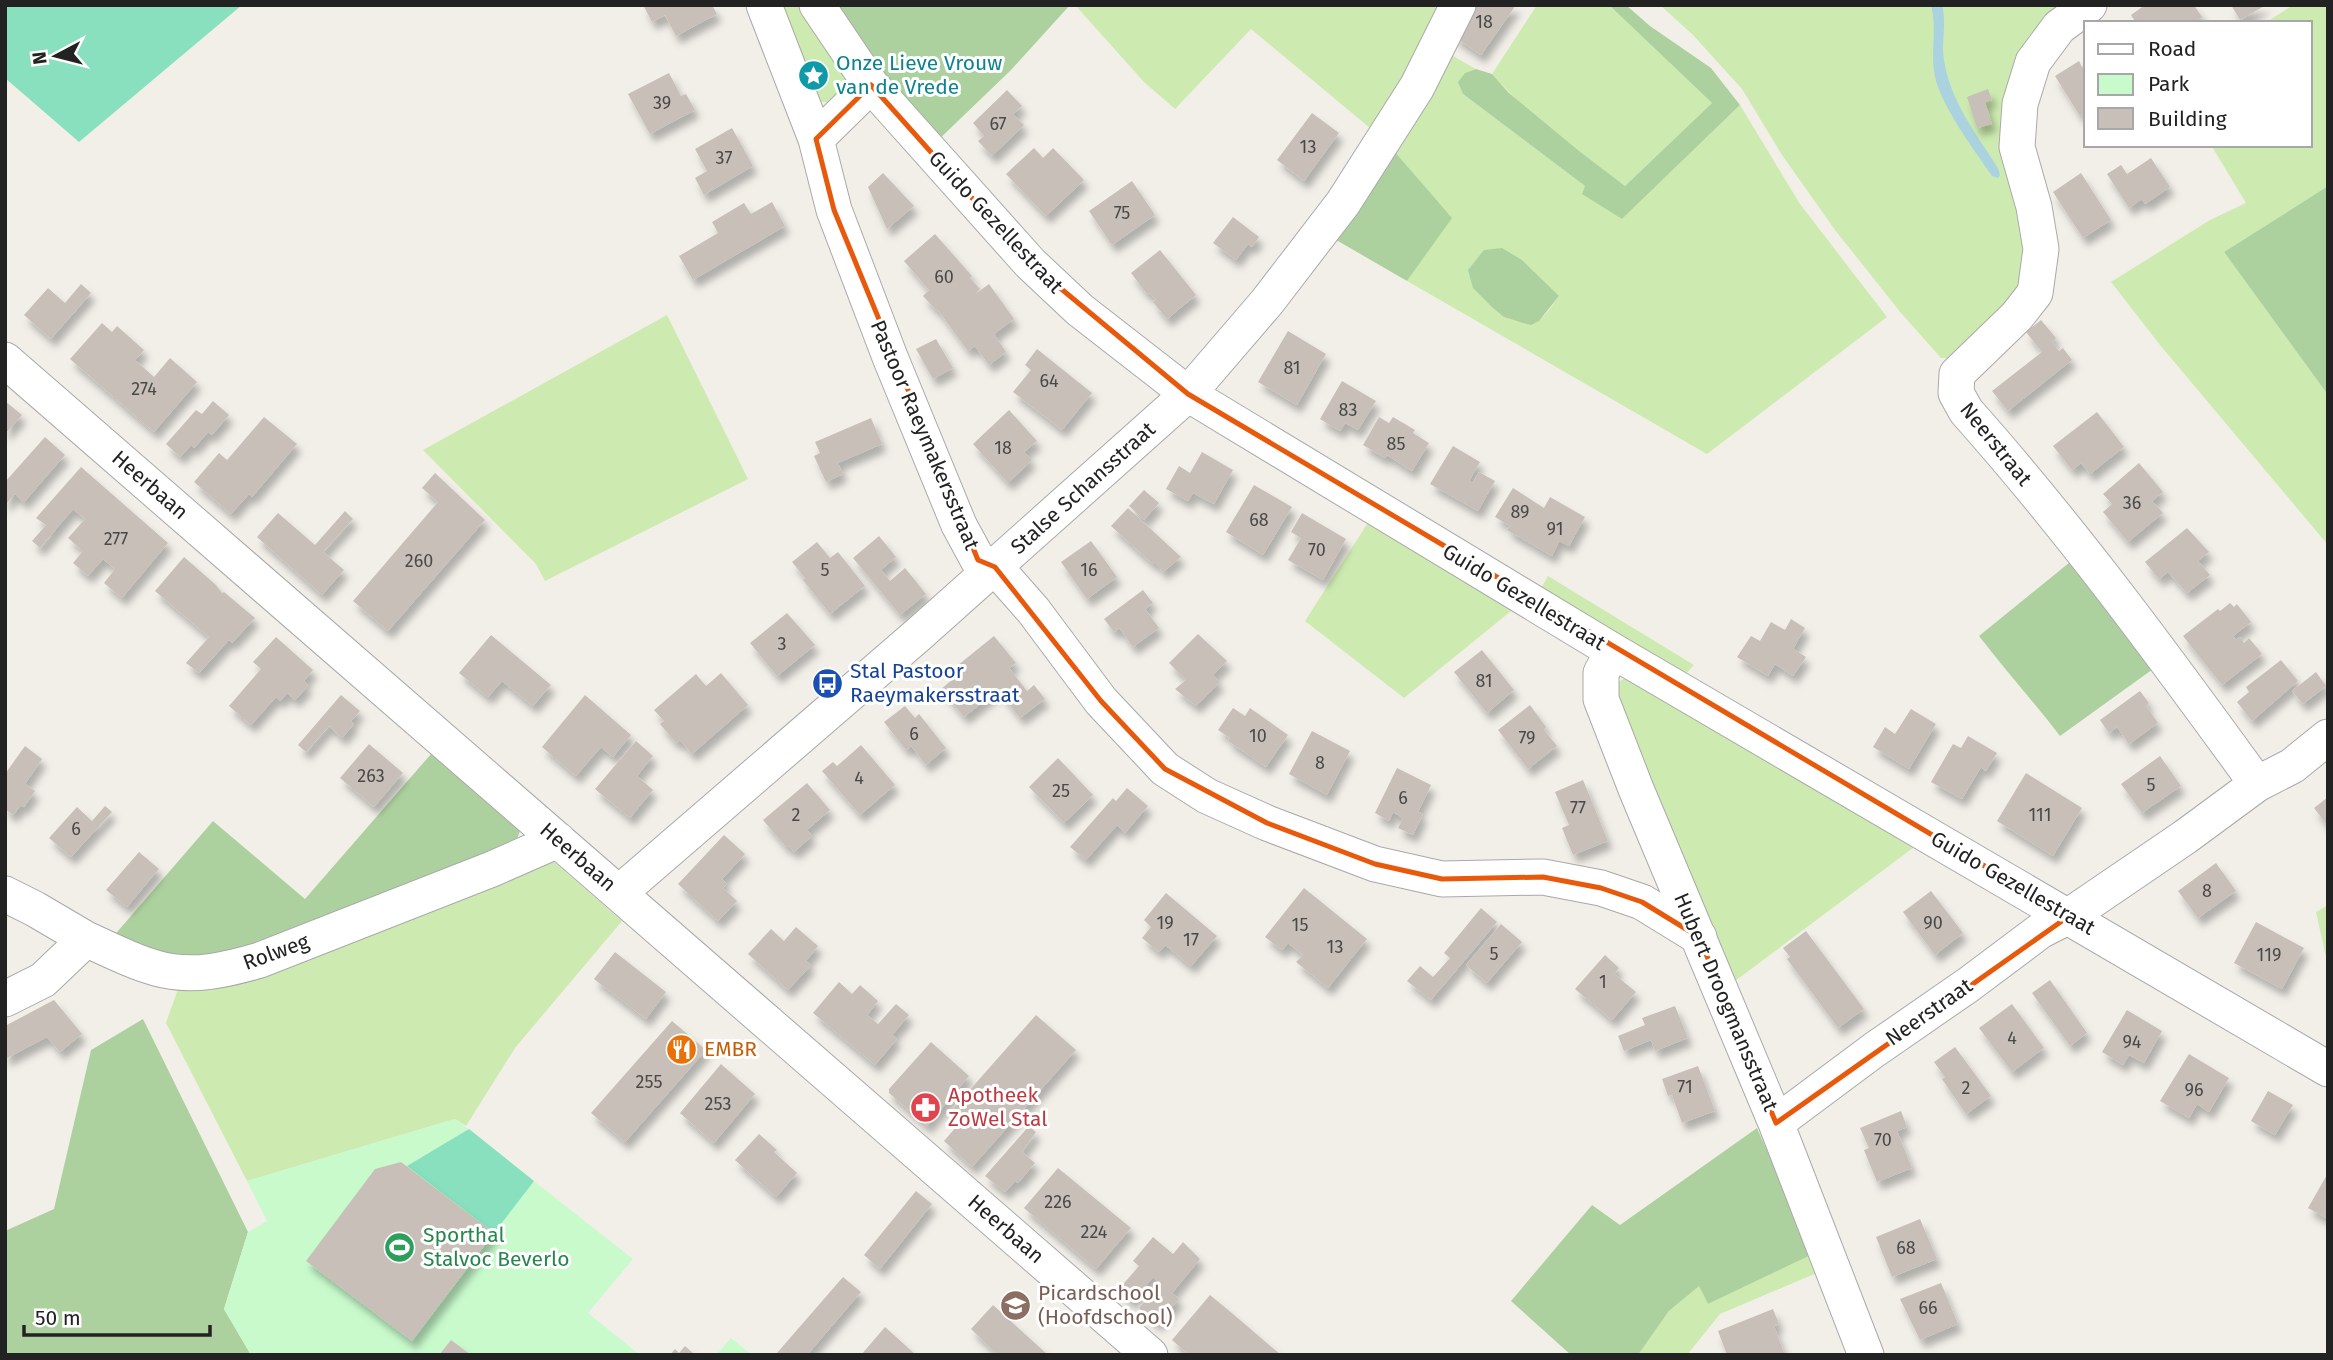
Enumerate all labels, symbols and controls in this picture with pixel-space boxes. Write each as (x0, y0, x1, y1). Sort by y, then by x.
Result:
house number: 18 (1475, 11, 1493, 33)
north arrow (21, 21, 91, 91)
legend (2084, 21, 2312, 147)
text: Road (2148, 36, 2196, 62)
text: N (27, 50, 52, 66)
place label: Onze Lieve Vrouw van de Vrede (836, 50, 1002, 100)
place icon: Onze Lieve Vrouw van de Vrede (796, 58, 830, 92)
text: Park (2148, 71, 2190, 97)
house number: 39 (653, 92, 671, 114)
text: Building (2148, 106, 2227, 132)
house number: 67 (989, 113, 1007, 135)
house number: 13 (1300, 136, 1316, 158)
street label: Guido Gezellestraat (923, 145, 1069, 299)
house number: 37 (716, 147, 732, 169)
house number: 75 (1114, 202, 1130, 224)
house number: 60 (934, 266, 954, 288)
street label: Pastoor Raeymakersstraat (865, 316, 985, 554)
house number: 81 (1283, 357, 1301, 379)
house number: 64 (1039, 370, 1059, 392)
house number: 274 (131, 378, 157, 400)
street label: Neerstraat (1954, 397, 2038, 491)
house number: 83 (1339, 399, 1357, 421)
street label: Stalse Schansstraat (1005, 416, 1161, 560)
house number: 85 (1387, 433, 1405, 455)
house number: 18 (994, 437, 1012, 459)
street label: Heerbaan (107, 445, 193, 525)
house number: 36 (2123, 492, 2141, 514)
house number: 89 (1510, 501, 1530, 523)
house number: 68 (1249, 509, 1269, 531)
house number: 91 (1547, 518, 1563, 540)
house number: 277 (104, 528, 128, 550)
street label: Guido Gezellestraat (1438, 538, 1611, 656)
house number: 70 (1308, 539, 1326, 561)
house number: 260 (405, 550, 433, 572)
house number: 5 (820, 559, 830, 581)
house number: 16 (1080, 559, 1098, 581)
house number: 3 (778, 633, 786, 655)
place label: Stal Pastoor Raeymakersstraat (850, 658, 1020, 708)
bus stop icon: Stal Pastoor Raeymakersstraat (810, 666, 844, 700)
house number: 81 (1475, 670, 1493, 692)
house number: 6 (909, 723, 919, 745)
house number: 10 (1249, 725, 1267, 747)
house number: 79 (1518, 727, 1536, 749)
house number: 8 (1315, 752, 1325, 774)
house number: 263 (357, 765, 385, 787)
house number: 4 (854, 767, 864, 789)
house number: 5 (2146, 774, 2156, 796)
house number: 25 (1052, 780, 1070, 802)
house number: 6 (1398, 787, 1408, 809)
house number: 77 (1570, 797, 1586, 819)
house number: 2 (792, 804, 801, 826)
house number: 111 (2029, 804, 2051, 826)
street label: Heerbaan (535, 817, 621, 897)
house number: 6 (71, 818, 81, 840)
street label: Guido Gezellestraat (1926, 825, 2100, 941)
house number: 8 (2202, 880, 2212, 902)
street label: Hubert Droogmansstraat (1668, 889, 1784, 1115)
house number: 19 (1156, 912, 1174, 934)
house number: 90 (1923, 912, 1943, 934)
house number: 15 (1292, 914, 1308, 936)
street label: Rolweg (239, 928, 313, 976)
house number: 17 (1183, 929, 1199, 951)
house number: 13 (1327, 936, 1343, 958)
house number: 5 (1489, 943, 1499, 965)
house number: 119 (2257, 944, 2281, 966)
house number: 1 (1599, 971, 1607, 993)
street label: Neerstraat (1881, 972, 1978, 1051)
house number: 4 (2007, 1027, 2017, 1049)
house number: 94 (2123, 1031, 2142, 1053)
restaurant icon: EMBR (664, 1032, 698, 1066)
place label: EMBR (704, 1036, 757, 1062)
house number: 255 (636, 1071, 662, 1093)
house number: 71 (1677, 1076, 1693, 1098)
house number: 2 (1962, 1077, 1971, 1099)
house number: 96 (2184, 1079, 2204, 1101)
place label: Apotheek ZoWel Stal (948, 1082, 1047, 1132)
pharmacy icon: Apotheek ZoWel Stal (908, 1090, 942, 1124)
house number: 253 (705, 1093, 731, 1115)
house number: 70 (1874, 1129, 1892, 1151)
street label: Heerbaan (963, 1189, 1049, 1269)
house number: 226 (1044, 1191, 1072, 1213)
house number: 224 (1081, 1221, 1108, 1243)
place label: Sporthal Stalvoc Beverlo (423, 1222, 569, 1272)
sports icon: Sporthal Stalvoc Beverlo (383, 1230, 417, 1264)
house number: 68 (1896, 1237, 1916, 1259)
place label: Picardschool (Hoofdschool) (1038, 1280, 1173, 1330)
school or university icon: Picardschool (Hoofdschool) (998, 1288, 1032, 1322)
scale bar (24, 1294, 210, 1338)
house number: 66 (1918, 1297, 1938, 1319)
text: 50 m (35, 1305, 81, 1331)

